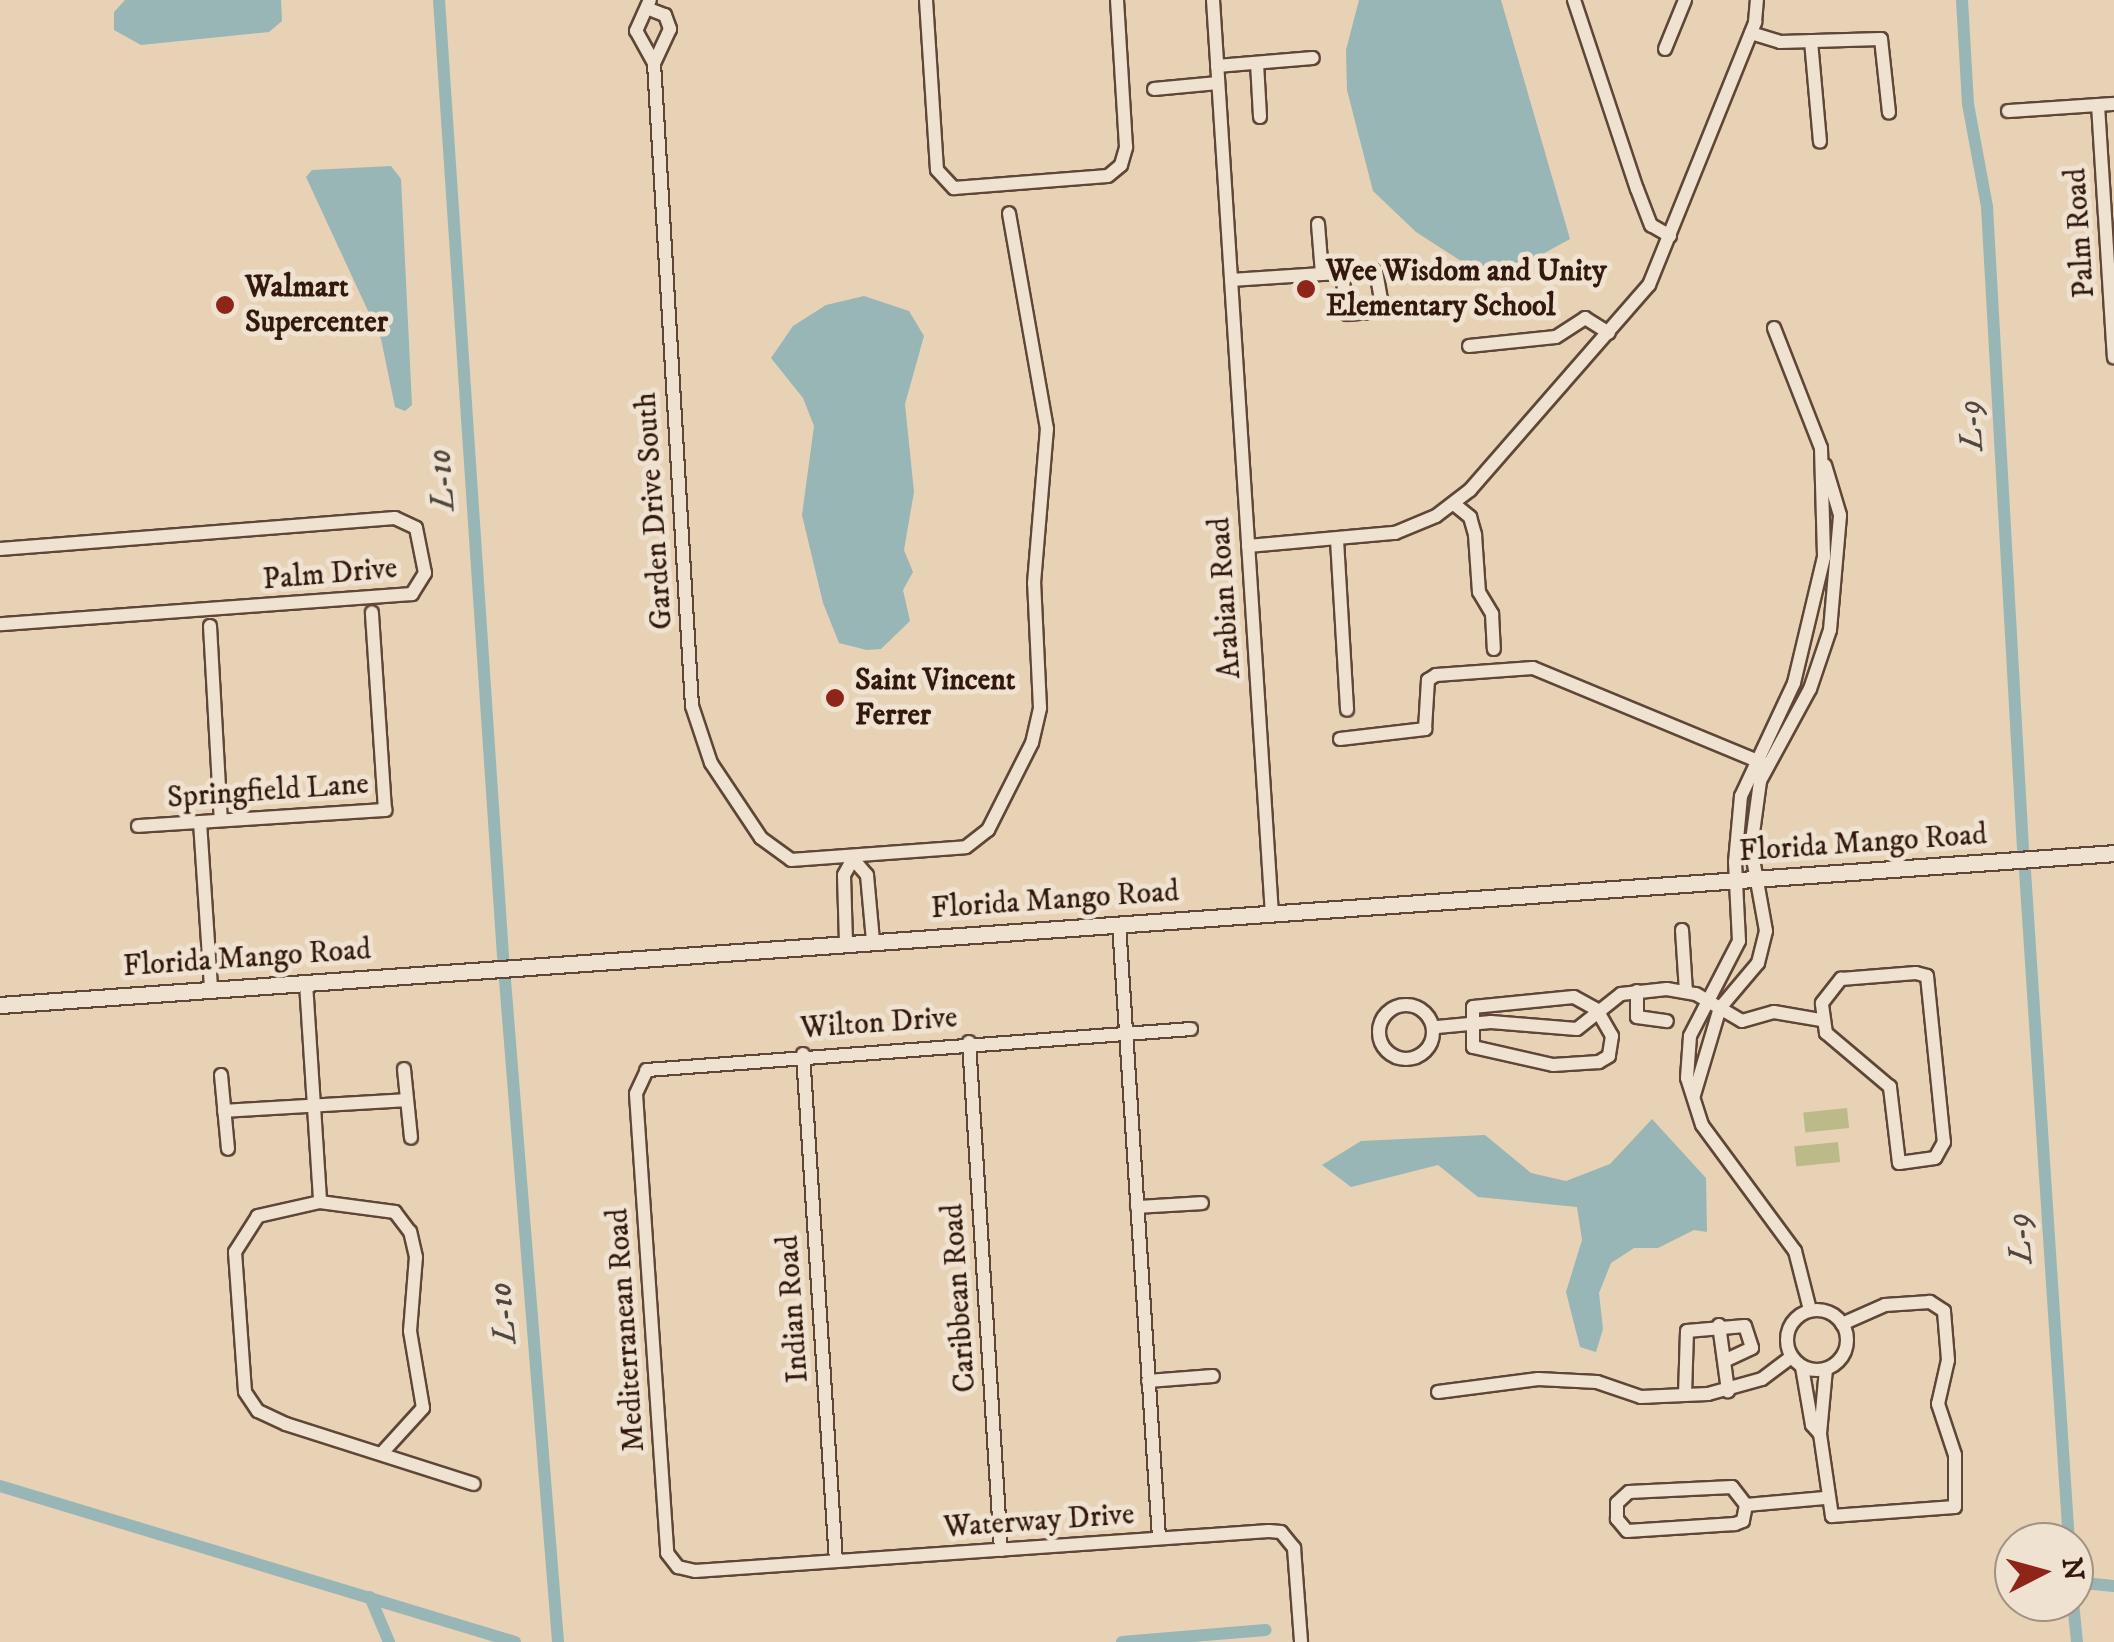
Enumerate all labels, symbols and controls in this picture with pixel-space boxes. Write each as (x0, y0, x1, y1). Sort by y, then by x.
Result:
street label: Palm Road (2059, 167, 2103, 299)
place label: Wee Wisdom and Unity Elementary School (1326, 254, 1606, 324)
place label: Walmart Supercenter (245, 270, 388, 340)
marker: Wee Wisdom and Unity Elementary School (1295, 278, 1317, 300)
marker: Walmart Supercenter (214, 294, 236, 316)
street label: Garden Drive South (629, 391, 681, 631)
water label: L-9 (1951, 399, 1993, 451)
water label: L-10 (422, 448, 464, 512)
street label: Arabian Road (1202, 516, 1250, 680)
street label: Palm Drive (261, 551, 399, 599)
place label: Saint Vincent Ferrer (855, 663, 1015, 734)
marker: Saint Vincent Ferrer (824, 687, 846, 709)
street label: Springfield Lane (166, 767, 370, 817)
street label: Florida Mango Road (1738, 817, 1988, 871)
street label: Florida Mango Road (930, 874, 1180, 928)
street label: Florida Mango Road (122, 932, 372, 986)
street label: Wilton Drive (799, 1001, 959, 1047)
street label: Caribbean Road (935, 1202, 985, 1394)
street label: Mediterranean Road (601, 1207, 653, 1453)
water label: L-9 (2000, 1211, 2042, 1265)
street label: Indian Road (771, 1234, 817, 1384)
water label: L-10 (482, 1281, 526, 1345)
street label: Waterway Drive (942, 1497, 1136, 1547)
north arrow (1994, 1522, 2094, 1622)
text: N (2054, 1556, 2091, 1582)

